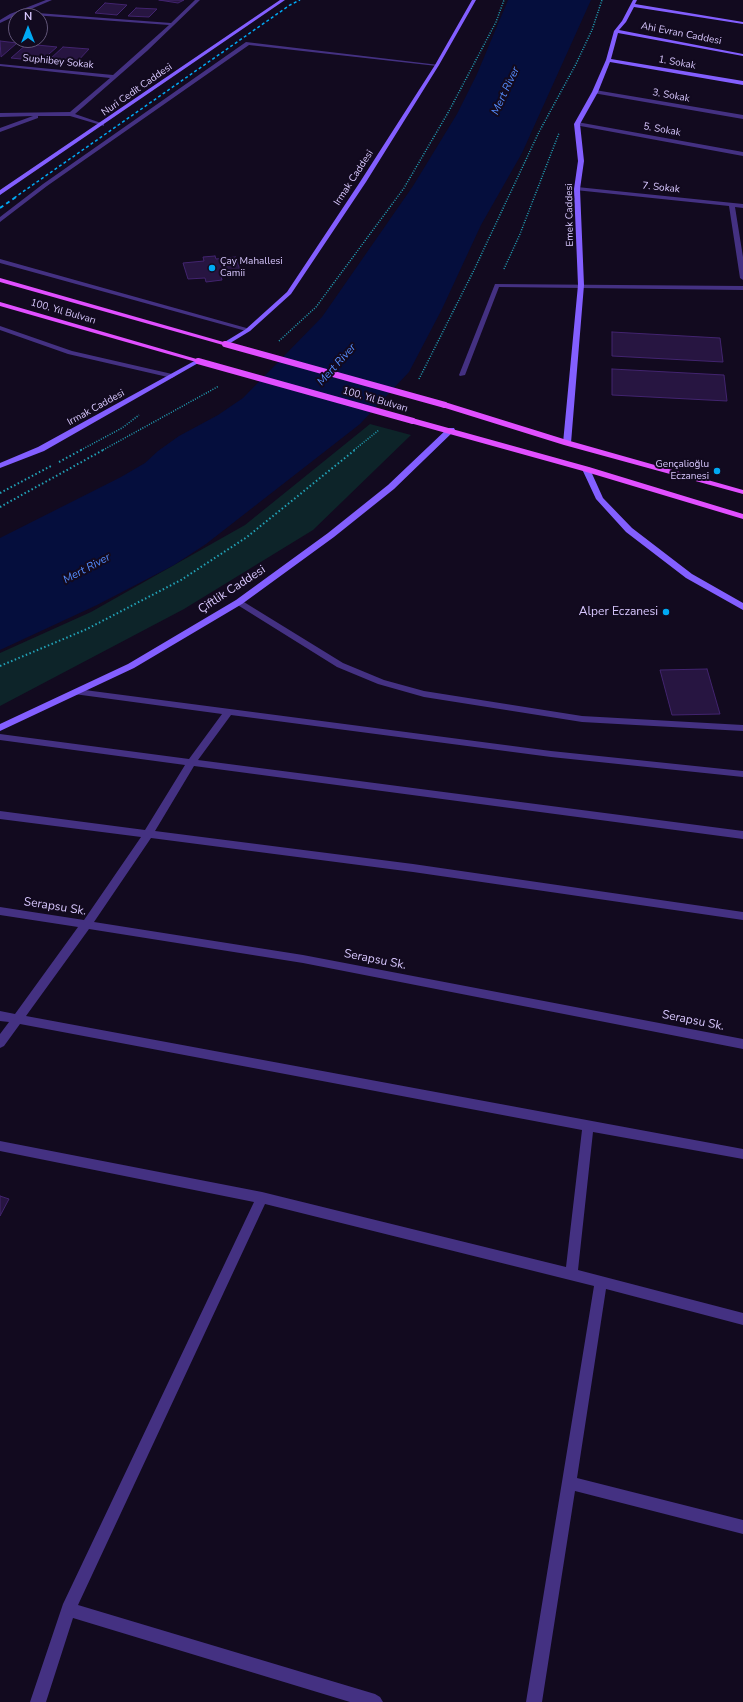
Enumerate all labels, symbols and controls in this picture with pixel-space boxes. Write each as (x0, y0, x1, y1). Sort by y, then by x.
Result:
north arrow (8, 8, 48, 48)
text: N (24, 9, 32, 24)
street label: Ahi Evran Caddesi (640, 20, 722, 48)
street label: Suphibey Sokak (22, 52, 94, 72)
street label: 1. Sokak (657, 54, 697, 72)
street label: Nuri Cedit Caddesi (99, 61, 175, 119)
water label: Mert River (489, 65, 523, 117)
street label: 3. Sokak (651, 87, 691, 105)
street label: 5. Sokak (642, 121, 682, 139)
street label: Irmak Caddesi (332, 148, 376, 208)
street label: 7. Sokak (642, 180, 680, 196)
street label: Emek Caddesi (563, 183, 577, 247)
place label: Çay Mahallesi Camii (220, 256, 283, 280)
marker: Çay Mahallesi Camii (207, 263, 217, 273)
street label: 100. Yıl Bulvarı (29, 297, 97, 327)
water label: Mert River (315, 341, 359, 389)
street label: 100. Yıl Bulvarı (341, 385, 409, 415)
street label: Irmak Caddesi (65, 387, 127, 429)
place label: Gençalioğlu Eczanesi (656, 459, 709, 482)
marker: Gençalioğlu Eczanesi (712, 466, 722, 476)
water label: Mert River (61, 551, 113, 587)
street label: Çiftlik Caddesi (196, 563, 268, 617)
place label: Alper Eczanesi (579, 605, 658, 619)
marker: Alper Eczanesi (661, 607, 671, 617)
street label: Serapsu Sk. (23, 895, 87, 919)
street label: Serapsu Sk. (343, 947, 407, 973)
street label: Serapsu Sk. (661, 1008, 725, 1034)

